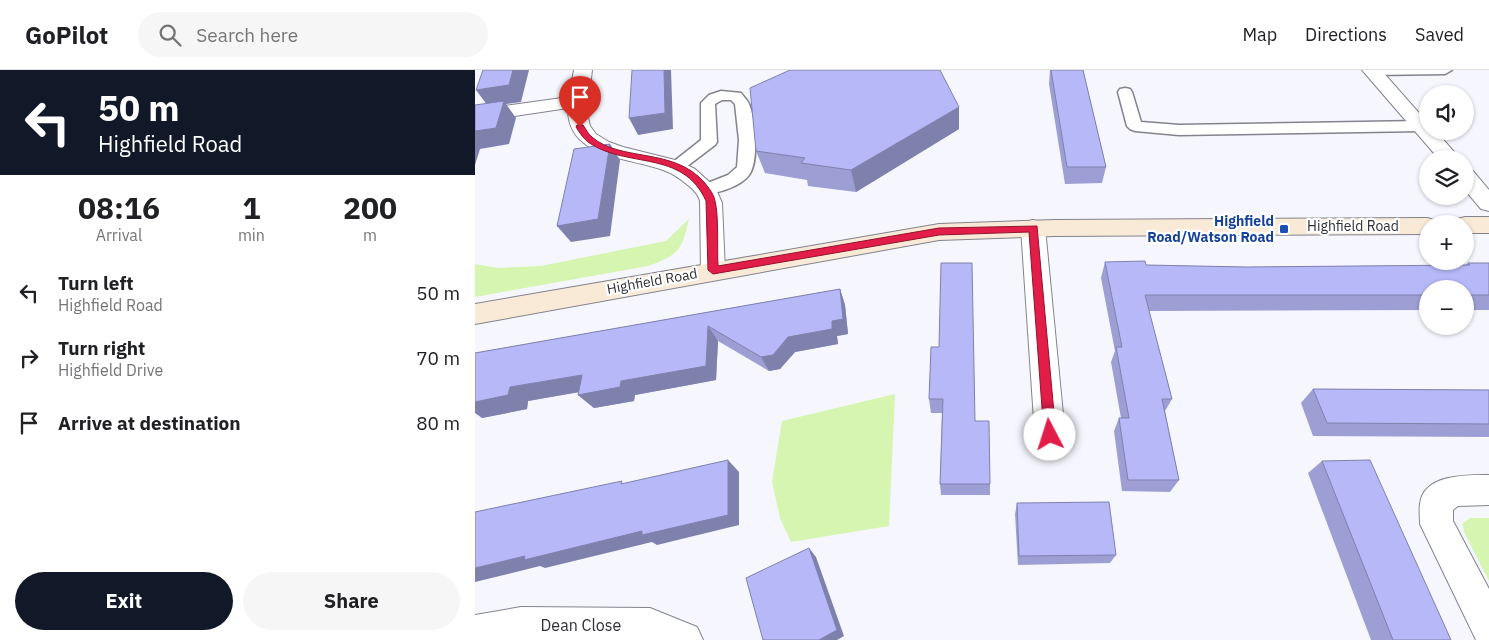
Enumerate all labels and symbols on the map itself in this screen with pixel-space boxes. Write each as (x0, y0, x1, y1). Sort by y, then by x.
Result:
pin (559, 76, 601, 127)
place label: Highfield Road/Watson Road (1147, 212, 1274, 246)
street label: Highfield Road (1307, 217, 1399, 235)
marker: Highfield Road/Watson Road (1278, 223, 1290, 235)
street label: Highfield Road (605, 264, 699, 298)
position arrow (1023, 408, 1075, 460)
street label: Dean Close (541, 615, 622, 635)

